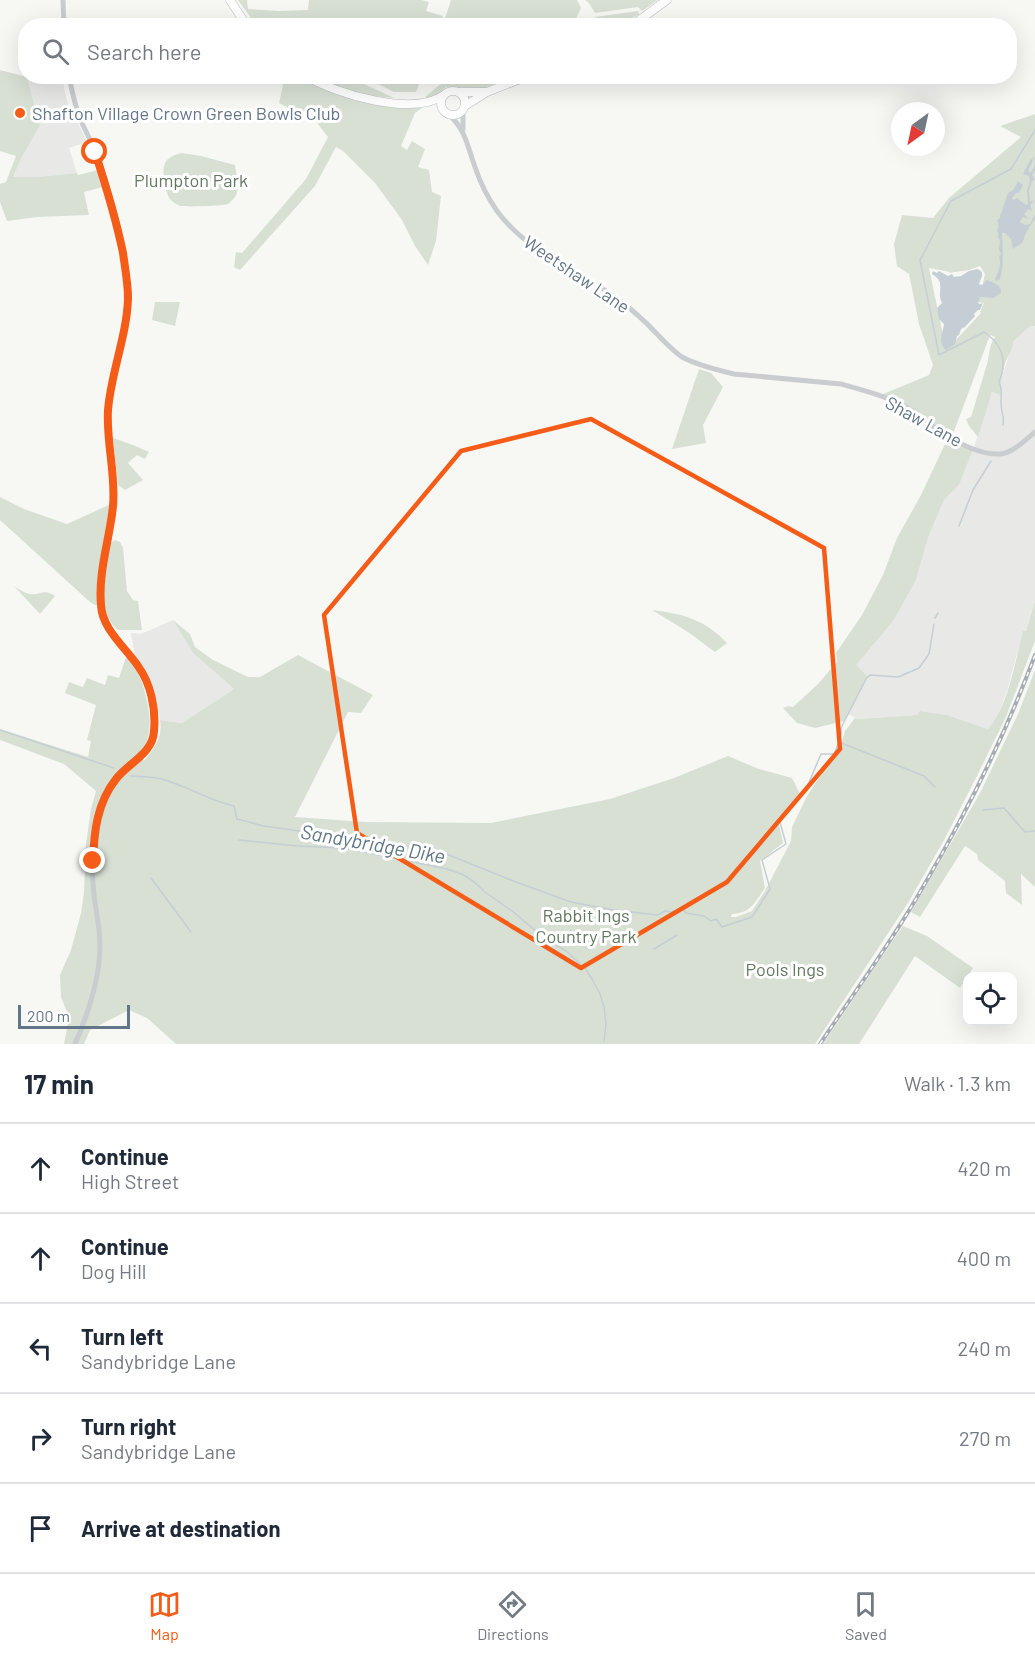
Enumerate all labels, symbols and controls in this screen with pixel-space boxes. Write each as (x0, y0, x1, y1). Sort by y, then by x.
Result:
search box (18, 18, 1017, 84)
icon: search (39, 35, 72, 68)
text: Search here (87, 38, 201, 64)
place label: Shafton Village Crown Green Bowls Club (32, 102, 340, 124)
north arrow (891, 102, 945, 156)
marker: Shafton Village Crown Green Bowls Club (13, 106, 27, 120)
route start (81, 138, 107, 164)
park label: Plumpton Park (134, 169, 248, 191)
street label: Weetshaw Lane (520, 230, 634, 318)
street label: Shaw Lane (882, 391, 966, 451)
water label: Sandybridge Dike (299, 818, 447, 868)
route end (79, 847, 105, 873)
park label: Rabbit Ings Country Park (536, 904, 636, 947)
park label: Pools Ings (746, 958, 824, 980)
map controls (963, 972, 1017, 1026)
button: locate (963, 972, 1017, 1026)
scale bar (18, 1002, 130, 1030)
text: 200 m (27, 1006, 70, 1025)
text: 17 min (24, 1068, 94, 1099)
text: Walk · 1.3 km (904, 1071, 1011, 1095)
text: Continue (81, 1143, 169, 1169)
icon: ahead (24, 1152, 57, 1185)
text: 420 m (957, 1156, 1011, 1180)
text: High Street (81, 1169, 179, 1193)
text: Continue (81, 1233, 169, 1259)
icon: ahead (24, 1242, 57, 1275)
text: 400 m (957, 1246, 1011, 1270)
text: Dog Hill (81, 1259, 146, 1283)
text: Turn left (81, 1323, 164, 1349)
icon: left (24, 1332, 57, 1365)
text: 240 m (957, 1336, 1011, 1360)
text: Sandybridge Lane (81, 1349, 236, 1373)
text: Turn right (81, 1413, 176, 1439)
icon: right (24, 1422, 57, 1455)
text: 270 m (959, 1426, 1011, 1450)
text: Sandybridge Lane (81, 1439, 236, 1463)
icon: arrive (24, 1512, 57, 1545)
text: Arrive at destination (81, 1515, 280, 1541)
tab: Map (148, 1588, 181, 1643)
tab: Directions (477, 1588, 549, 1643)
tab: Saved (845, 1588, 887, 1643)

